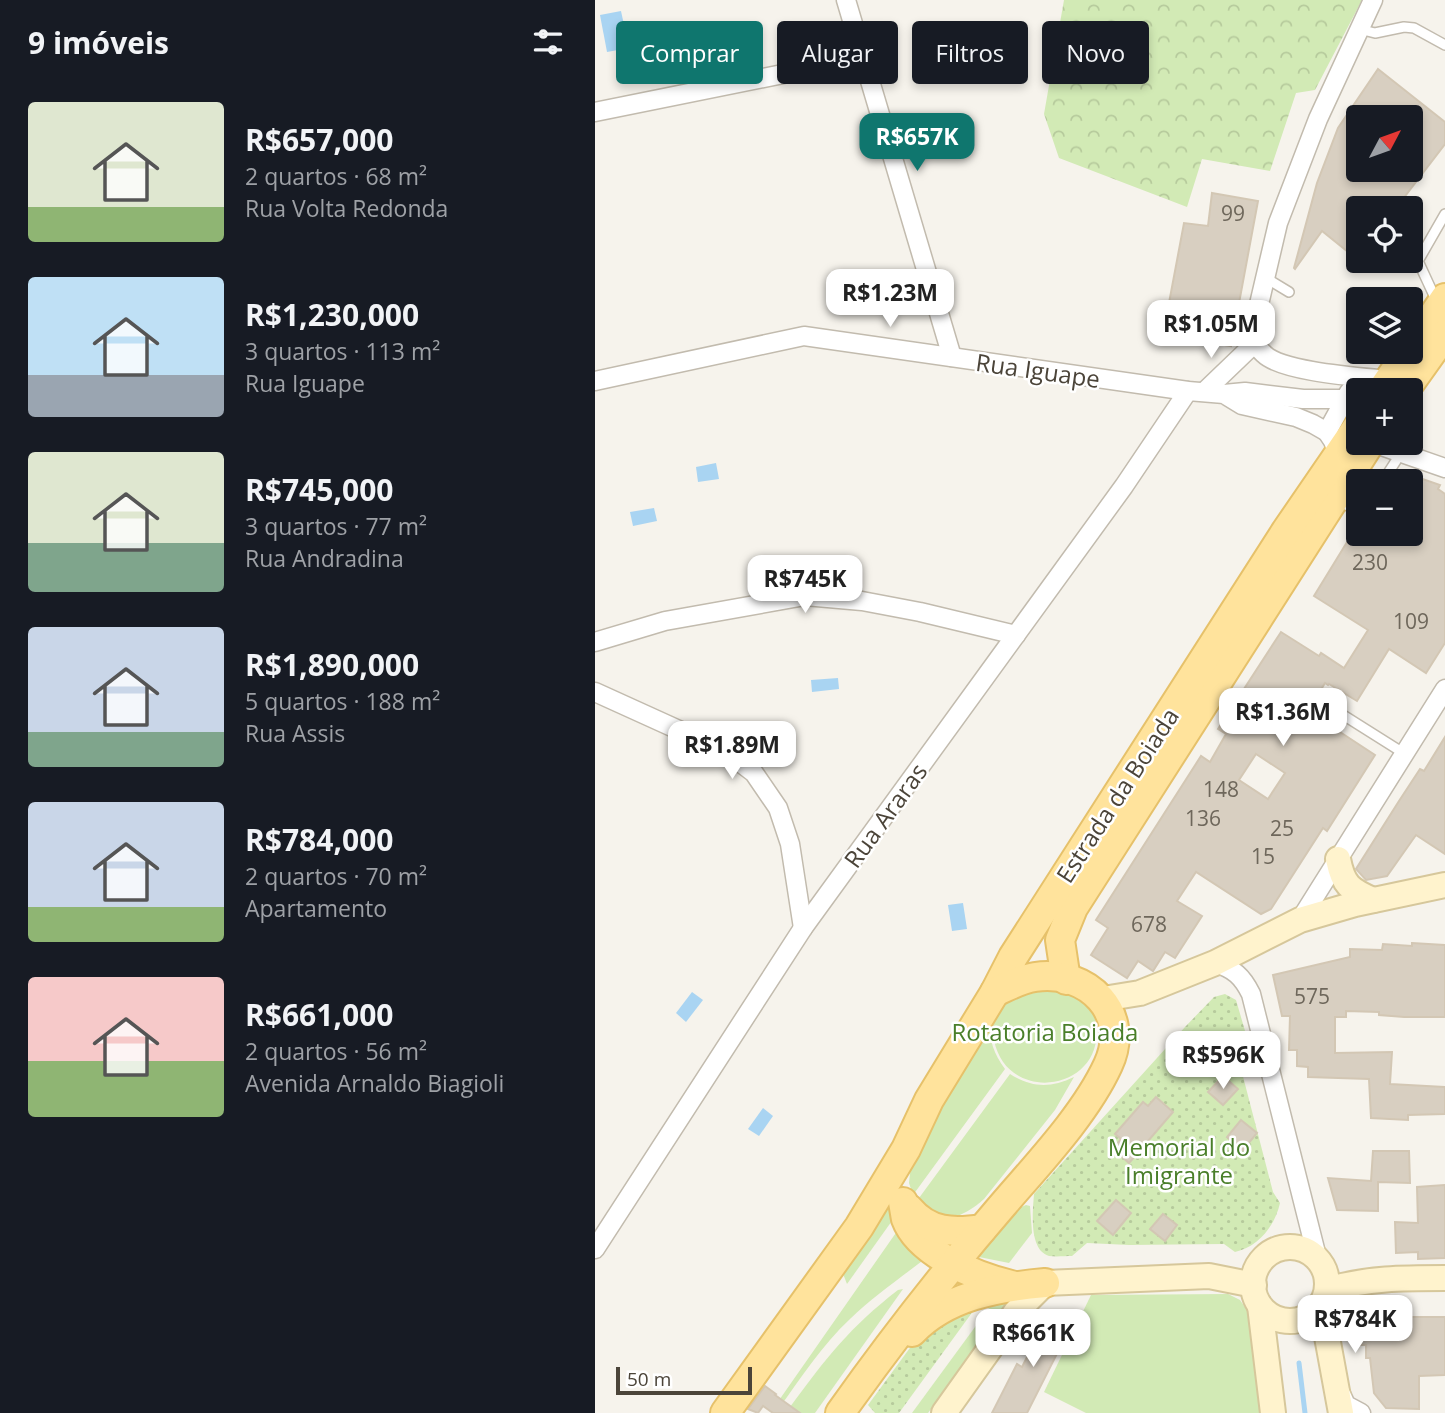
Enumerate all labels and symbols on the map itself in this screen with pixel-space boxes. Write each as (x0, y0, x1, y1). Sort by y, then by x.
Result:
north arrow (1346, 105, 1423, 182)
pin: R$657K (860, 114, 974, 173)
house number: 99 (1221, 199, 1245, 227)
pin: R$1.23M (825, 270, 955, 329)
pin: R$1.05M (1146, 300, 1276, 360)
street label: Rua Iguape (974, 345, 1102, 395)
house number: 230 (1352, 548, 1388, 576)
pin: R$745K (748, 556, 862, 615)
house number: 109 (1393, 607, 1429, 635)
pin: R$1.36M (1218, 688, 1348, 748)
street label: Estrada da Boiada (1048, 701, 1186, 889)
pin: R$1.89M (667, 722, 797, 781)
street label: Rua Araras (836, 756, 934, 874)
house number: 148 (1203, 775, 1239, 803)
house number: 136 (1185, 804, 1221, 832)
house number: 25 (1270, 814, 1294, 842)
house number: 15 (1251, 842, 1275, 870)
house number: 678 (1131, 910, 1167, 938)
house number: 575 (1294, 982, 1330, 1010)
park label: Rotatoria Boiada (952, 1015, 1138, 1048)
pin: R$596K (1166, 1032, 1280, 1091)
park label: Memorial do Imigrante (1108, 1130, 1250, 1191)
pin: R$784K (1298, 1296, 1412, 1355)
pin: R$661K (976, 1310, 1090, 1369)
scale bar (616, 1364, 753, 1396)

